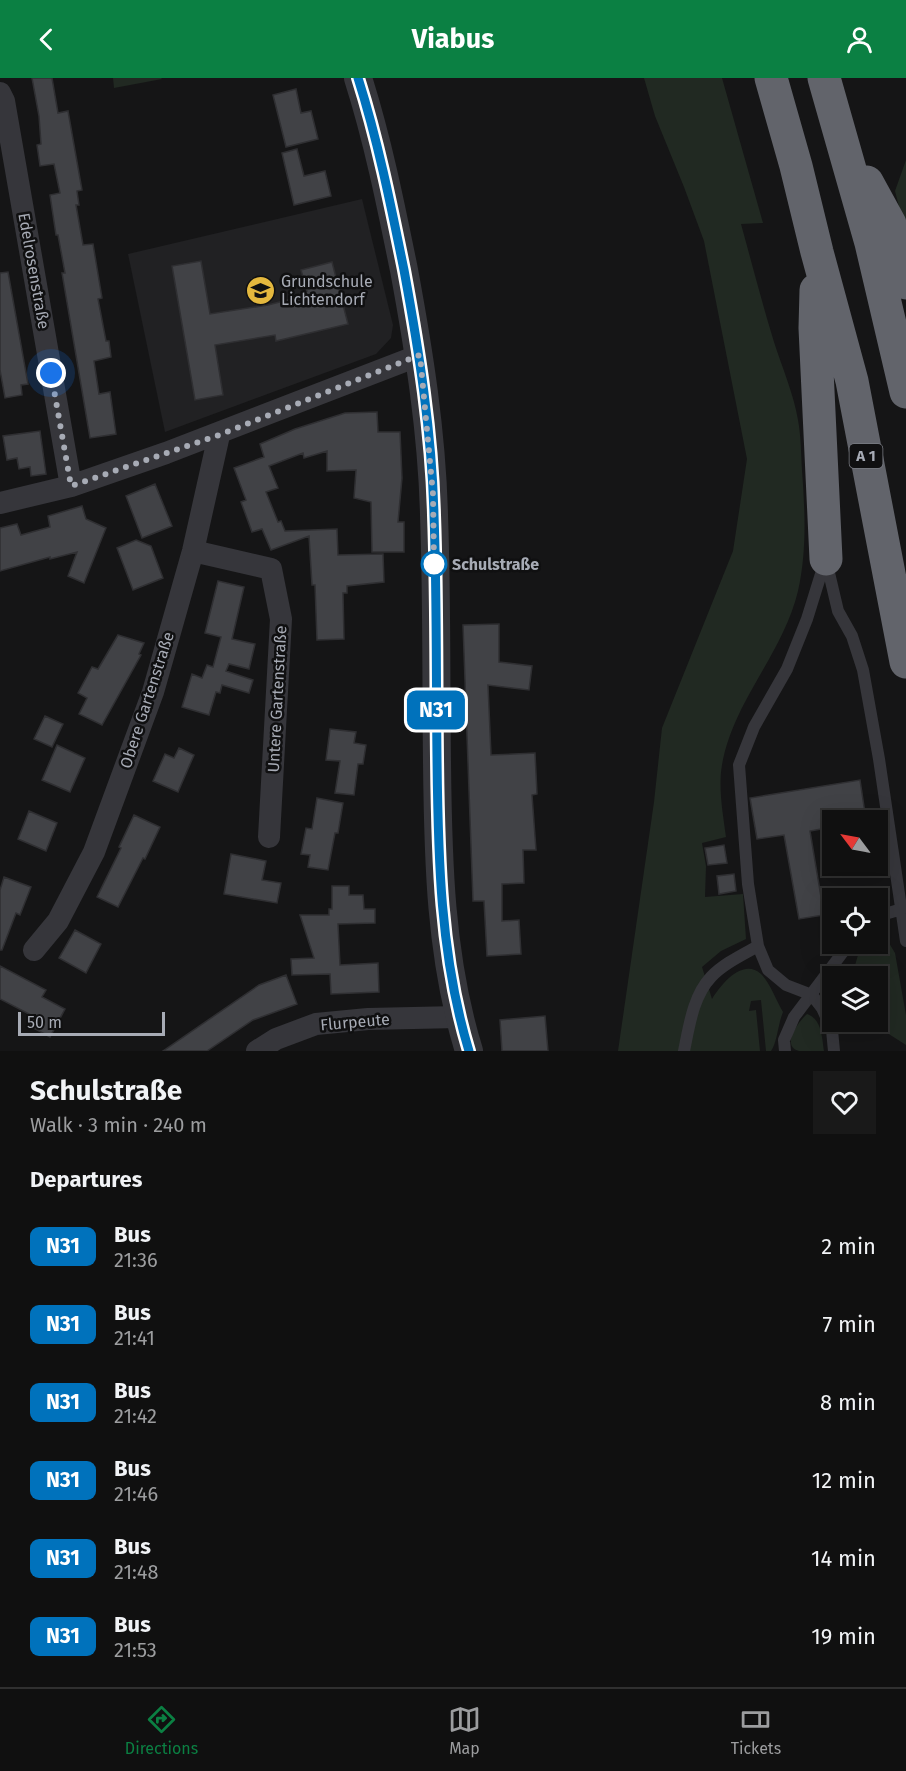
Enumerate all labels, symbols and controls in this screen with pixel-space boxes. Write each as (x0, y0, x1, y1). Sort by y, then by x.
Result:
icon: back (30, 23, 63, 56)
text: Viabus (412, 23, 494, 55)
icon: person (843, 23, 876, 56)
street label: Edelrosenstraße (14, 211, 54, 331)
place label: Grundschule Lichtendorf (281, 272, 373, 309)
school or university icon: Grundschule Lichtendorf (244, 274, 276, 306)
your location (36, 358, 66, 388)
road number: A 1 (850, 444, 882, 468)
marker: Schulstraße (421, 551, 447, 577)
place label: Schulstraße (452, 555, 539, 574)
street label: Untere Gartenstraße (264, 625, 290, 773)
street label: Obere Gartenstraße (116, 629, 178, 771)
line badge: N31 (402, 690, 470, 730)
text: N31 (419, 697, 453, 723)
north arrow (822, 810, 888, 876)
map controls (822, 810, 888, 1032)
button: locate (822, 888, 888, 954)
button: layers (822, 966, 888, 1032)
scale bar (18, 1009, 165, 1037)
street label: Flurpeute (319, 1009, 391, 1035)
text: 50 m (27, 1013, 62, 1032)
button: heart (813, 1071, 876, 1134)
text: Schulstraße (30, 1074, 182, 1107)
text: Walk · 3 min · 240 m (30, 1113, 207, 1137)
text: Departures (30, 1166, 142, 1193)
text: Bus (114, 1221, 151, 1248)
text: N31 (46, 1233, 80, 1259)
text: 2 min (821, 1233, 876, 1260)
text: 21:36 (114, 1248, 158, 1272)
text: Bus (114, 1299, 151, 1326)
text: N31 (46, 1311, 80, 1337)
text: 7 min (822, 1311, 876, 1338)
text: 21:41 (114, 1326, 155, 1350)
text: Bus (114, 1377, 151, 1404)
text: N31 (46, 1389, 80, 1415)
text: 8 min (820, 1389, 876, 1416)
text: 21:42 (114, 1404, 157, 1428)
text: Bus (114, 1455, 151, 1482)
text: N31 (46, 1467, 80, 1493)
text: 12 min (812, 1467, 876, 1494)
text: 21:46 (114, 1482, 158, 1506)
text: Bus (114, 1533, 151, 1560)
text: N31 (46, 1545, 80, 1571)
text: 14 min (811, 1545, 876, 1572)
text: 21:48 (114, 1560, 158, 1584)
text: Bus (114, 1611, 151, 1638)
text: N31 (46, 1623, 80, 1649)
text: 19 min (811, 1623, 876, 1650)
text: 21:53 (114, 1638, 157, 1662)
tab: Directions (125, 1703, 198, 1758)
tab: Map (448, 1703, 481, 1758)
tab: Tickets (731, 1703, 781, 1758)

